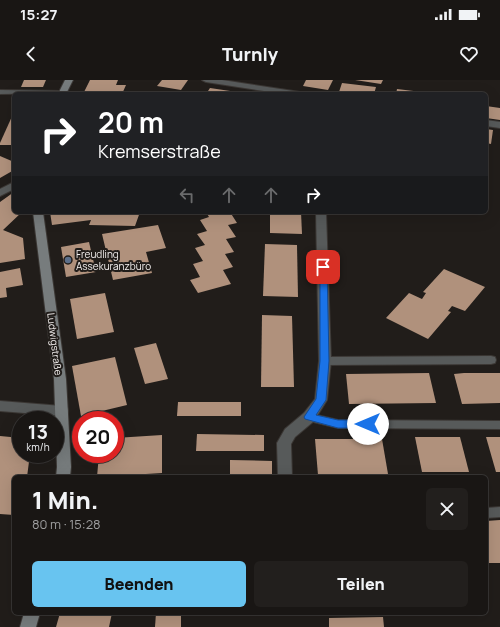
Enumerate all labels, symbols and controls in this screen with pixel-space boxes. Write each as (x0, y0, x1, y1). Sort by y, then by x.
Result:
text: 15:27 (20, 4, 57, 25)
text: Turnly (222, 42, 278, 66)
icon: back (20, 43, 42, 65)
icon: heart (458, 43, 480, 65)
text: 20 m (98, 103, 164, 141)
icon: right (32, 108, 84, 160)
text: Kremserstraße (98, 139, 221, 163)
icon: left (176, 184, 198, 206)
icon: ahead (218, 184, 240, 206)
icon: ahead (260, 184, 282, 206)
icon: right (302, 184, 324, 206)
place label: Freudling Assekuranzbüro (76, 247, 151, 273)
pin (306, 250, 340, 284)
marker: Freudling Assekuranzbüro (63, 255, 73, 265)
icon: arrive (312, 256, 334, 278)
street label: Ludwigstraße (44, 312, 66, 376)
position arrow (347, 403, 389, 445)
speed limit sign: 20 (72, 411, 124, 463)
text: 13 (28, 418, 48, 445)
text: km/h (26, 440, 50, 454)
text: 1 Min. (32, 483, 98, 516)
button: close (426, 488, 468, 530)
text: 80 m · 15:28 (32, 515, 101, 533)
button: Beenden (32, 561, 246, 607)
button: Teilen (254, 561, 468, 607)

